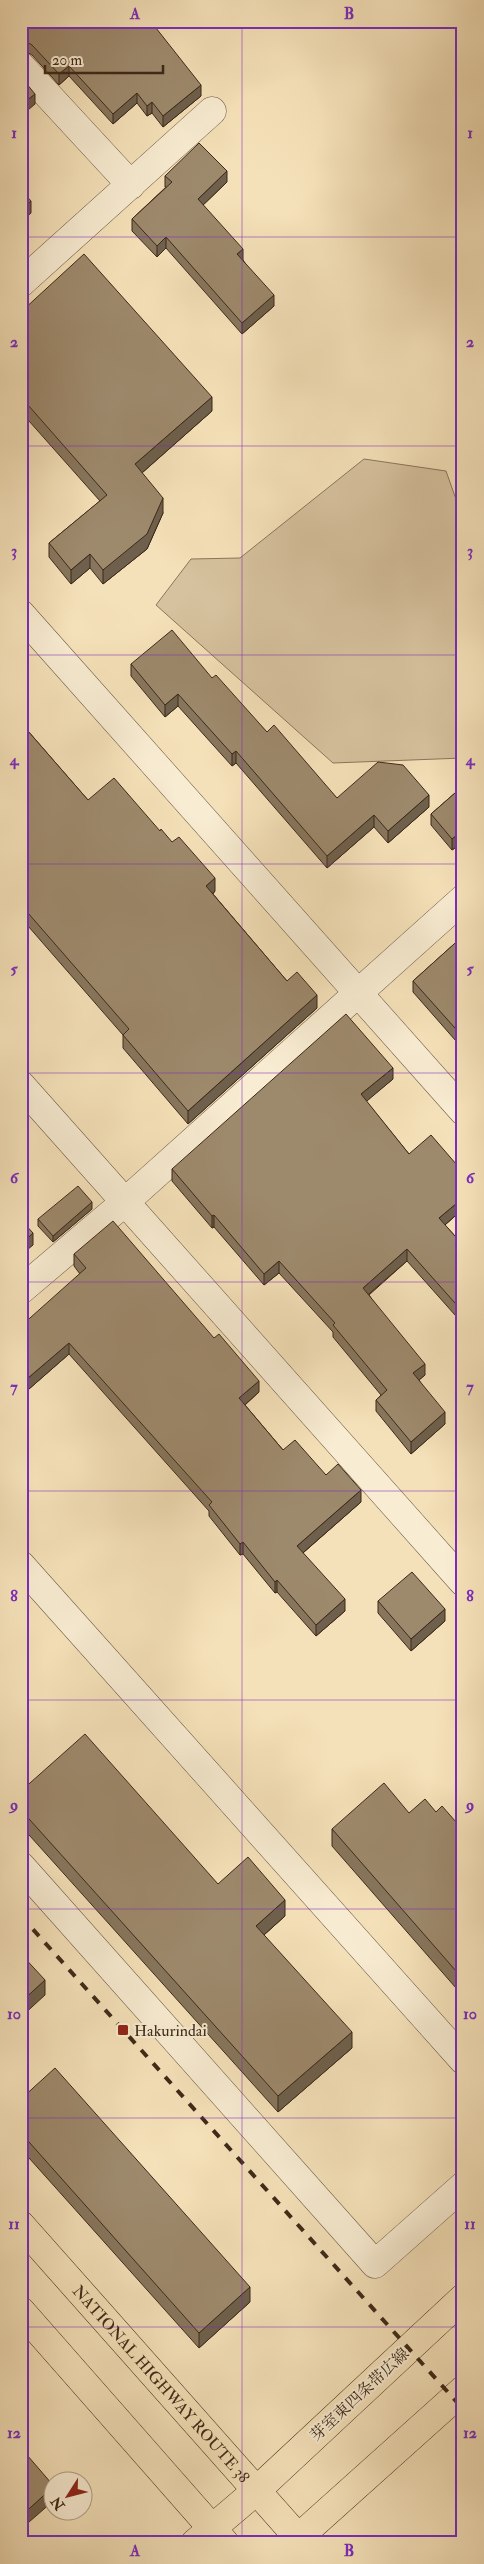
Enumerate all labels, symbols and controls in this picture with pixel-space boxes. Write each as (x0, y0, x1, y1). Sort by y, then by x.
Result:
text: A (129, 4, 141, 24)
text: B (344, 4, 354, 24)
scale bar (45, 42, 162, 74)
text: 20 m (52, 51, 82, 70)
text: 1 (11, 123, 17, 143)
text: 1 (467, 123, 473, 143)
text: 2 (10, 332, 18, 352)
text: 2 (466, 332, 474, 352)
text: 3 (11, 541, 17, 561)
text: 3 (467, 541, 473, 561)
text: 4 (9, 750, 20, 770)
text: 4 (465, 750, 476, 770)
text: 5 (10, 959, 18, 979)
text: 5 (466, 959, 474, 979)
text: 6 (10, 1168, 20, 1188)
text: 6 (466, 1168, 476, 1188)
text: 7 (10, 1377, 18, 1397)
text: 7 (466, 1377, 474, 1397)
text: 8 (10, 1586, 18, 1606)
text: 8 (466, 1586, 474, 1606)
text: 9 (8, 1795, 18, 1815)
text: 9 (464, 1795, 474, 1815)
text: 10 (7, 2004, 21, 2024)
text: 10 (463, 2004, 477, 2024)
place label: Hakurindai (134, 2021, 207, 2041)
marker: Hakurindai (116, 2023, 130, 2037)
text: 11 (8, 2214, 20, 2234)
text: 11 (464, 2214, 476, 2234)
street label: NATIONAL HIGHWAY ROUTE 38 (68, 2281, 254, 2488)
street label: 芽室東四条帯広線 (306, 2344, 413, 2446)
text: 12 (7, 2423, 21, 2443)
text: 12 (463, 2423, 477, 2443)
north arrow (42, 2472, 92, 2522)
text: N (47, 2493, 69, 2514)
text: A (129, 2541, 141, 2561)
text: B (344, 2541, 354, 2561)

